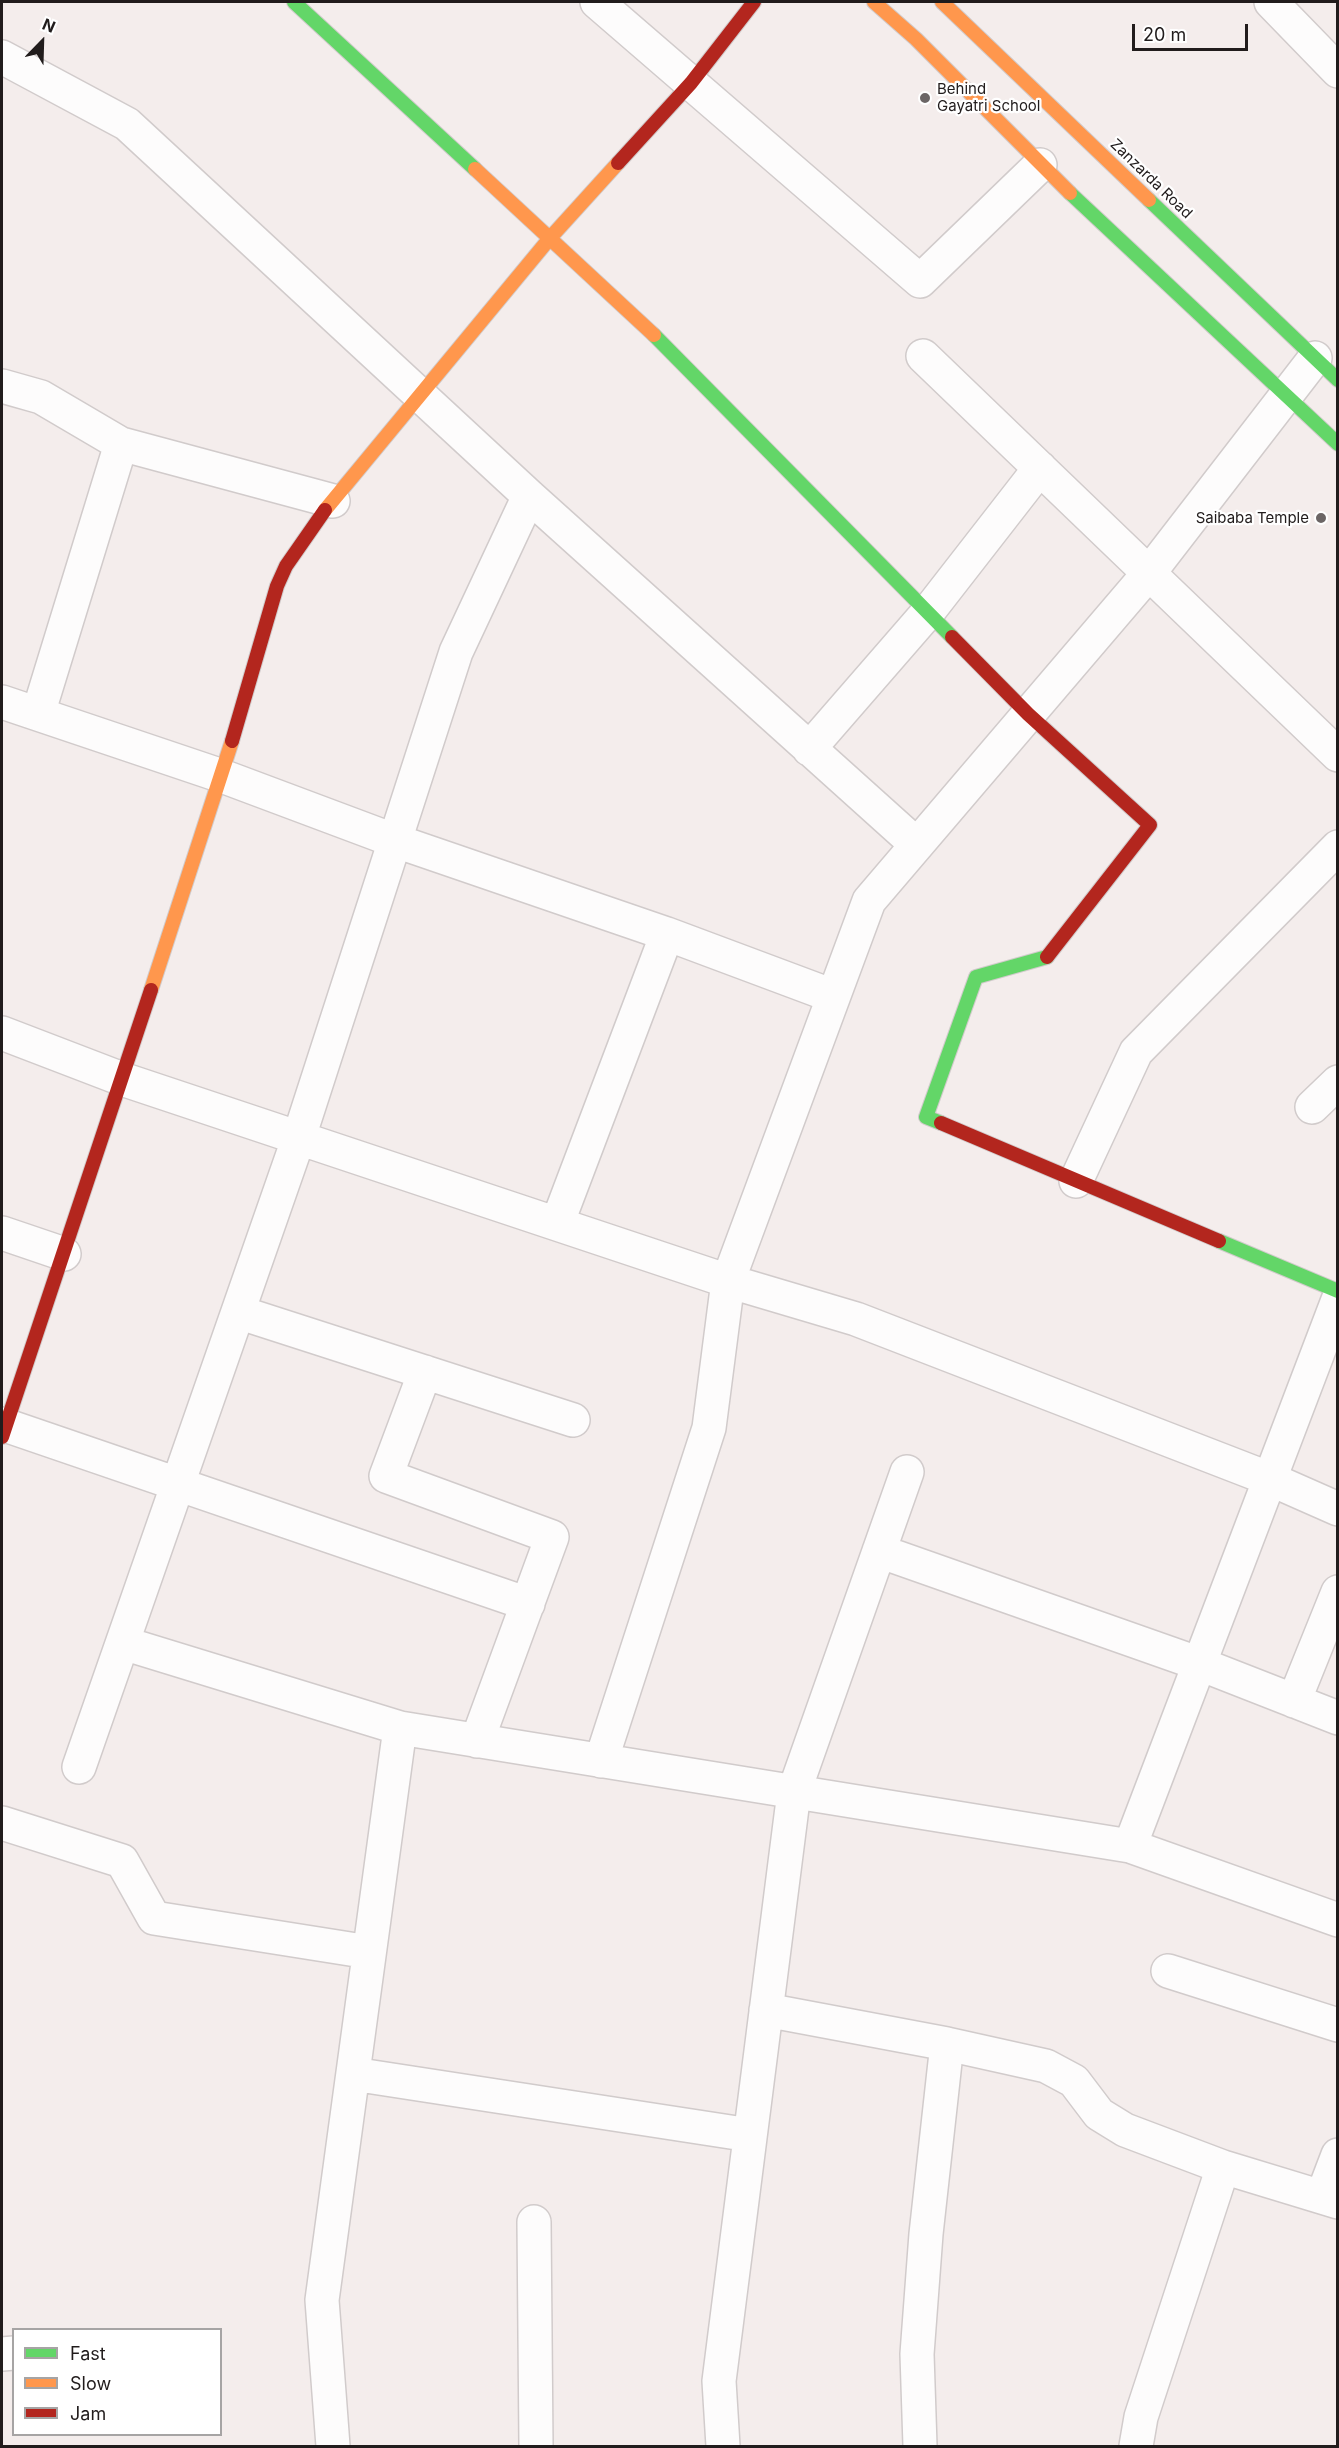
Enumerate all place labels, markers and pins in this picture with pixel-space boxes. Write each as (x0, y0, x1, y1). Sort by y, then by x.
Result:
place label: Behind Gayatri School (937, 80, 1040, 115)
marker: Behind Gayatri School (918, 91, 932, 105)
place label: Saibaba Temple (1196, 509, 1309, 527)
marker: Saibaba Temple (1314, 511, 1328, 525)

